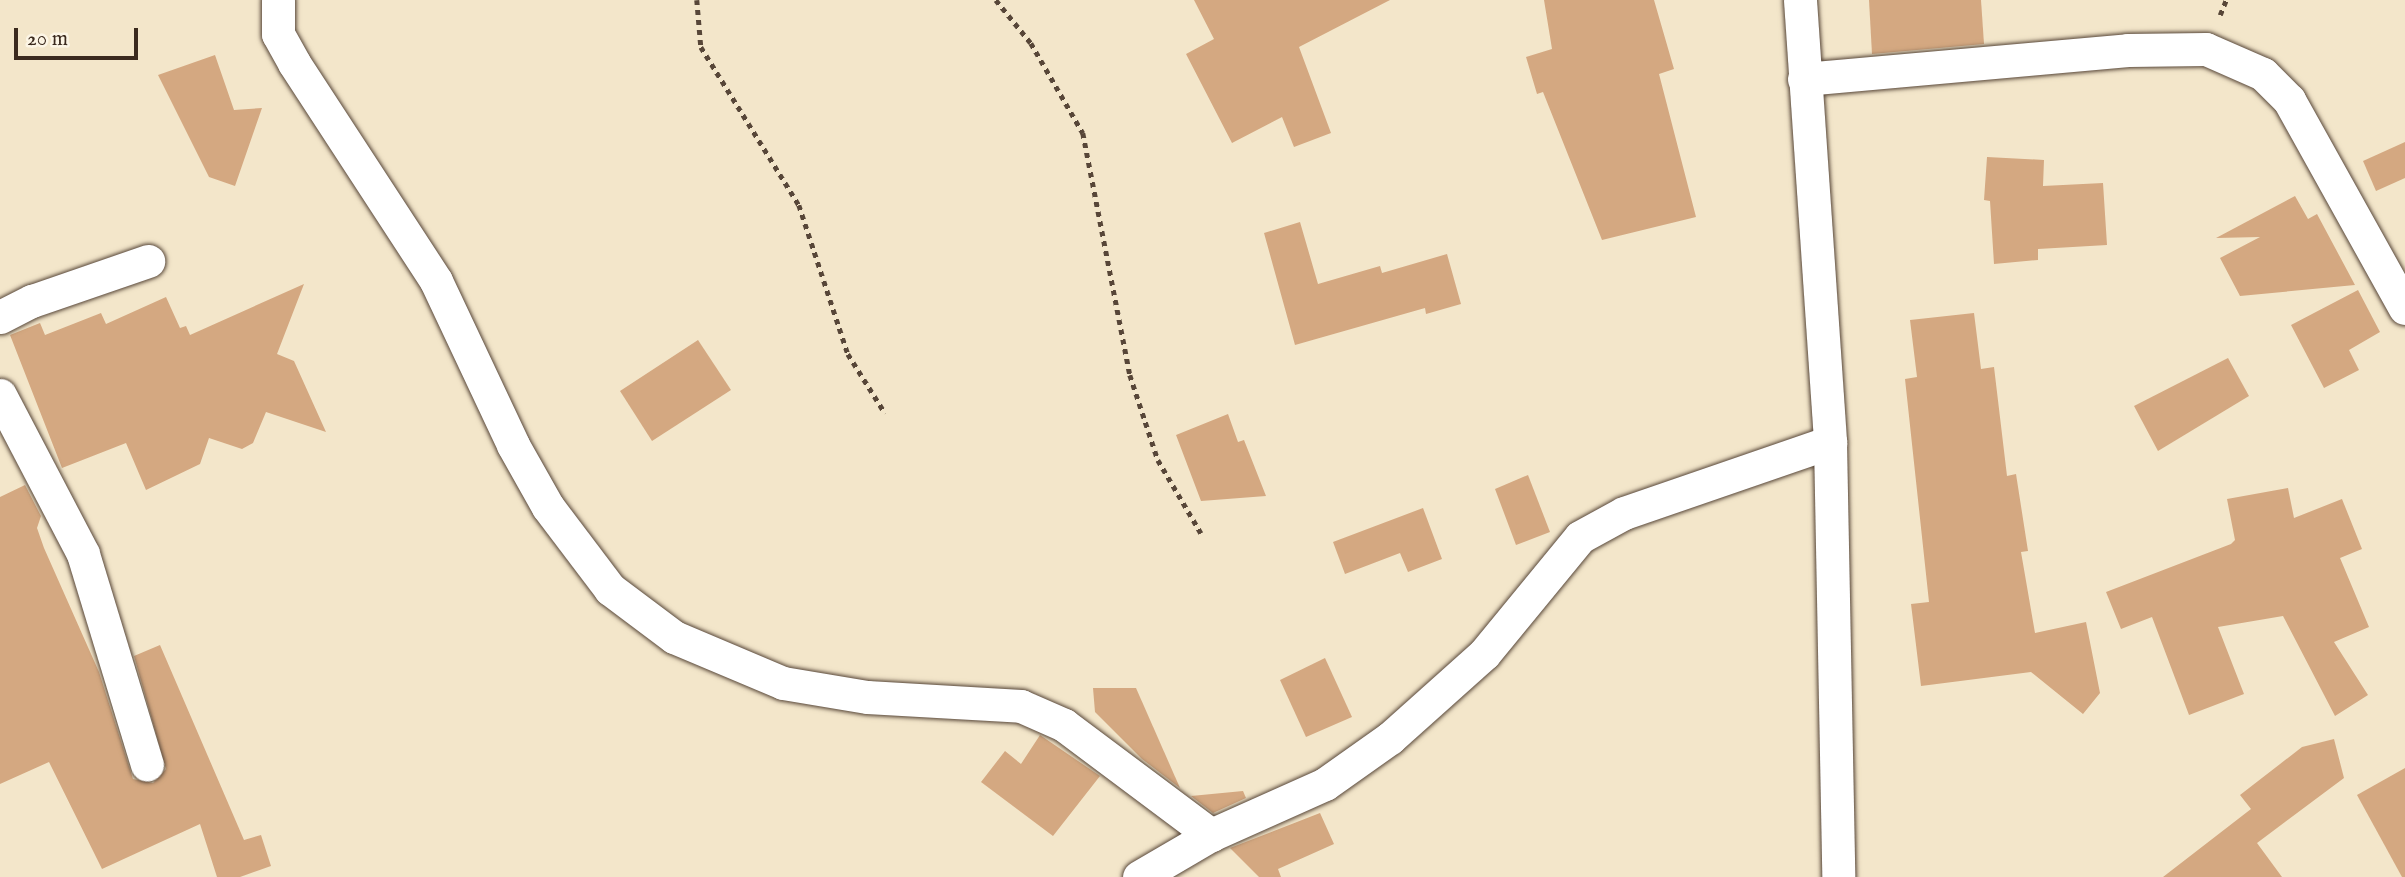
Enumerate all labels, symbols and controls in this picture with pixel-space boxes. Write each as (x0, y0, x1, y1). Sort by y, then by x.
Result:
scale bar (18, 14, 142, 58)
text: 20 m (27, 26, 68, 53)

